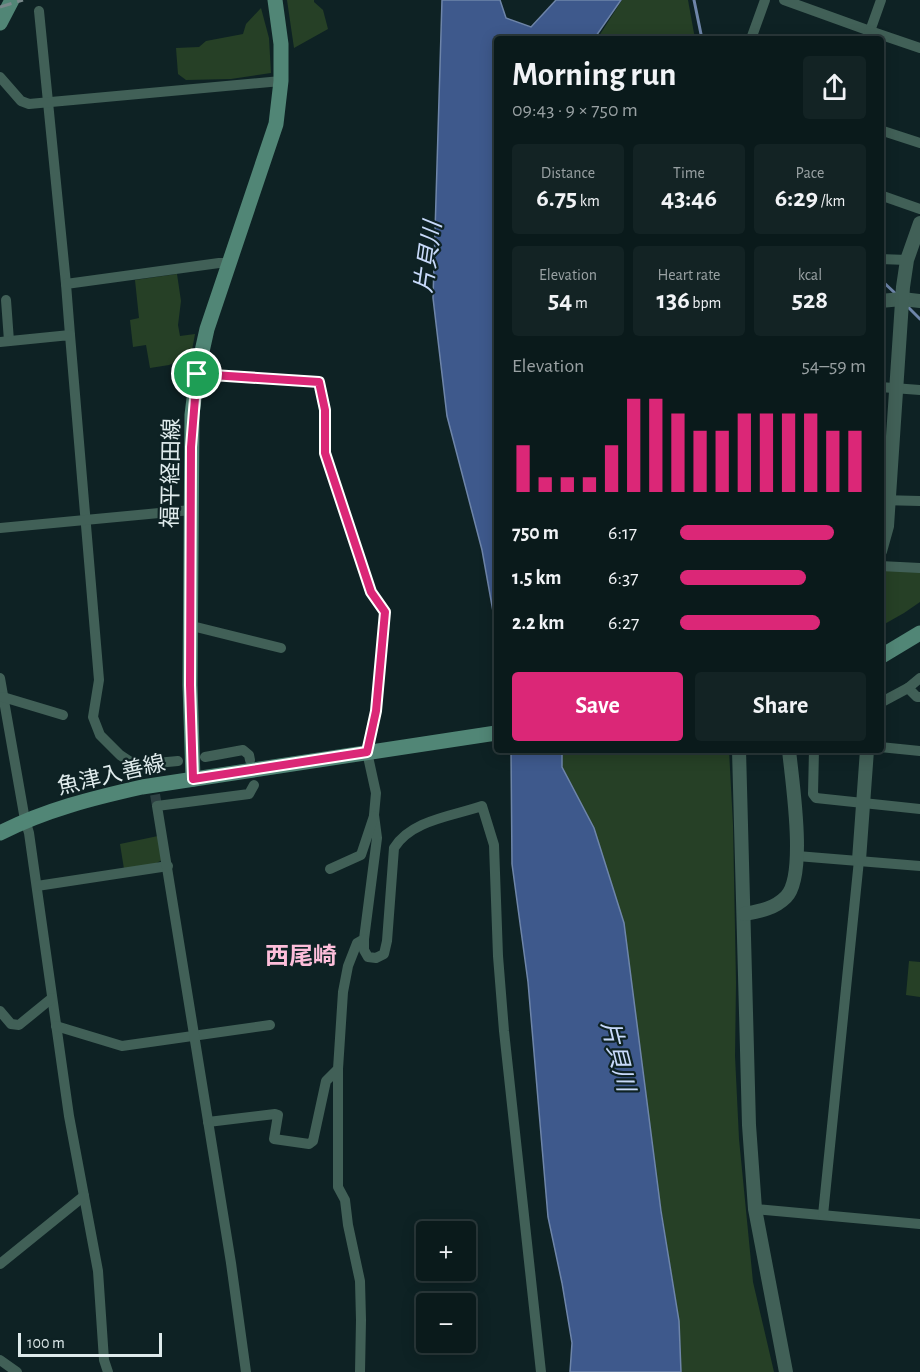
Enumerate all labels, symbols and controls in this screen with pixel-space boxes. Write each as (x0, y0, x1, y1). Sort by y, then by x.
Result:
button: share (803, 56, 866, 119)
text: Morning run (512, 59, 676, 92)
text: 09:43 · 9 × 750 m (512, 100, 638, 120)
text: Distance (541, 165, 595, 181)
text: Time (673, 165, 705, 181)
text: Pace (796, 165, 824, 181)
text: 6.75 (536, 185, 577, 211)
text: 43:46 (661, 185, 717, 211)
text: 6:29 (775, 185, 818, 211)
text: km (577, 193, 600, 209)
text: /km (818, 193, 845, 209)
water label: 片貝川 (410, 217, 446, 294)
text: Elevation (539, 267, 597, 283)
text: Heart rate (658, 267, 720, 283)
text: kcal (798, 267, 822, 283)
text: 54 (548, 287, 572, 313)
text: 136 (657, 287, 690, 313)
text: 528 (792, 287, 828, 313)
text: m (572, 295, 588, 311)
text: bpm (690, 295, 721, 311)
pin (171, 348, 222, 399)
text: Elevation (512, 356, 584, 376)
text: 54–59 m (801, 356, 866, 376)
icon: arrive (180, 357, 213, 390)
street label: 福平経田線 (158, 418, 183, 528)
text: 750 m (512, 523, 559, 543)
text: 6:17 (608, 523, 637, 543)
text: 1.5 km (512, 568, 561, 588)
text: 6:37 (608, 568, 639, 588)
text: 2.2 km (512, 613, 564, 633)
text: 6:27 (608, 613, 639, 633)
button: Save (512, 672, 683, 741)
button: Share (695, 672, 866, 741)
street label: 魚津入善線 (55, 751, 167, 798)
district label: 西尾崎 (265, 943, 337, 969)
water label: 片貝川 (597, 1018, 640, 1097)
map controls (416, 1221, 476, 1353)
button: + (416, 1221, 476, 1281)
button: − (416, 1293, 476, 1353)
scale bar (18, 1330, 162, 1358)
text: 100 m (27, 1335, 65, 1351)

